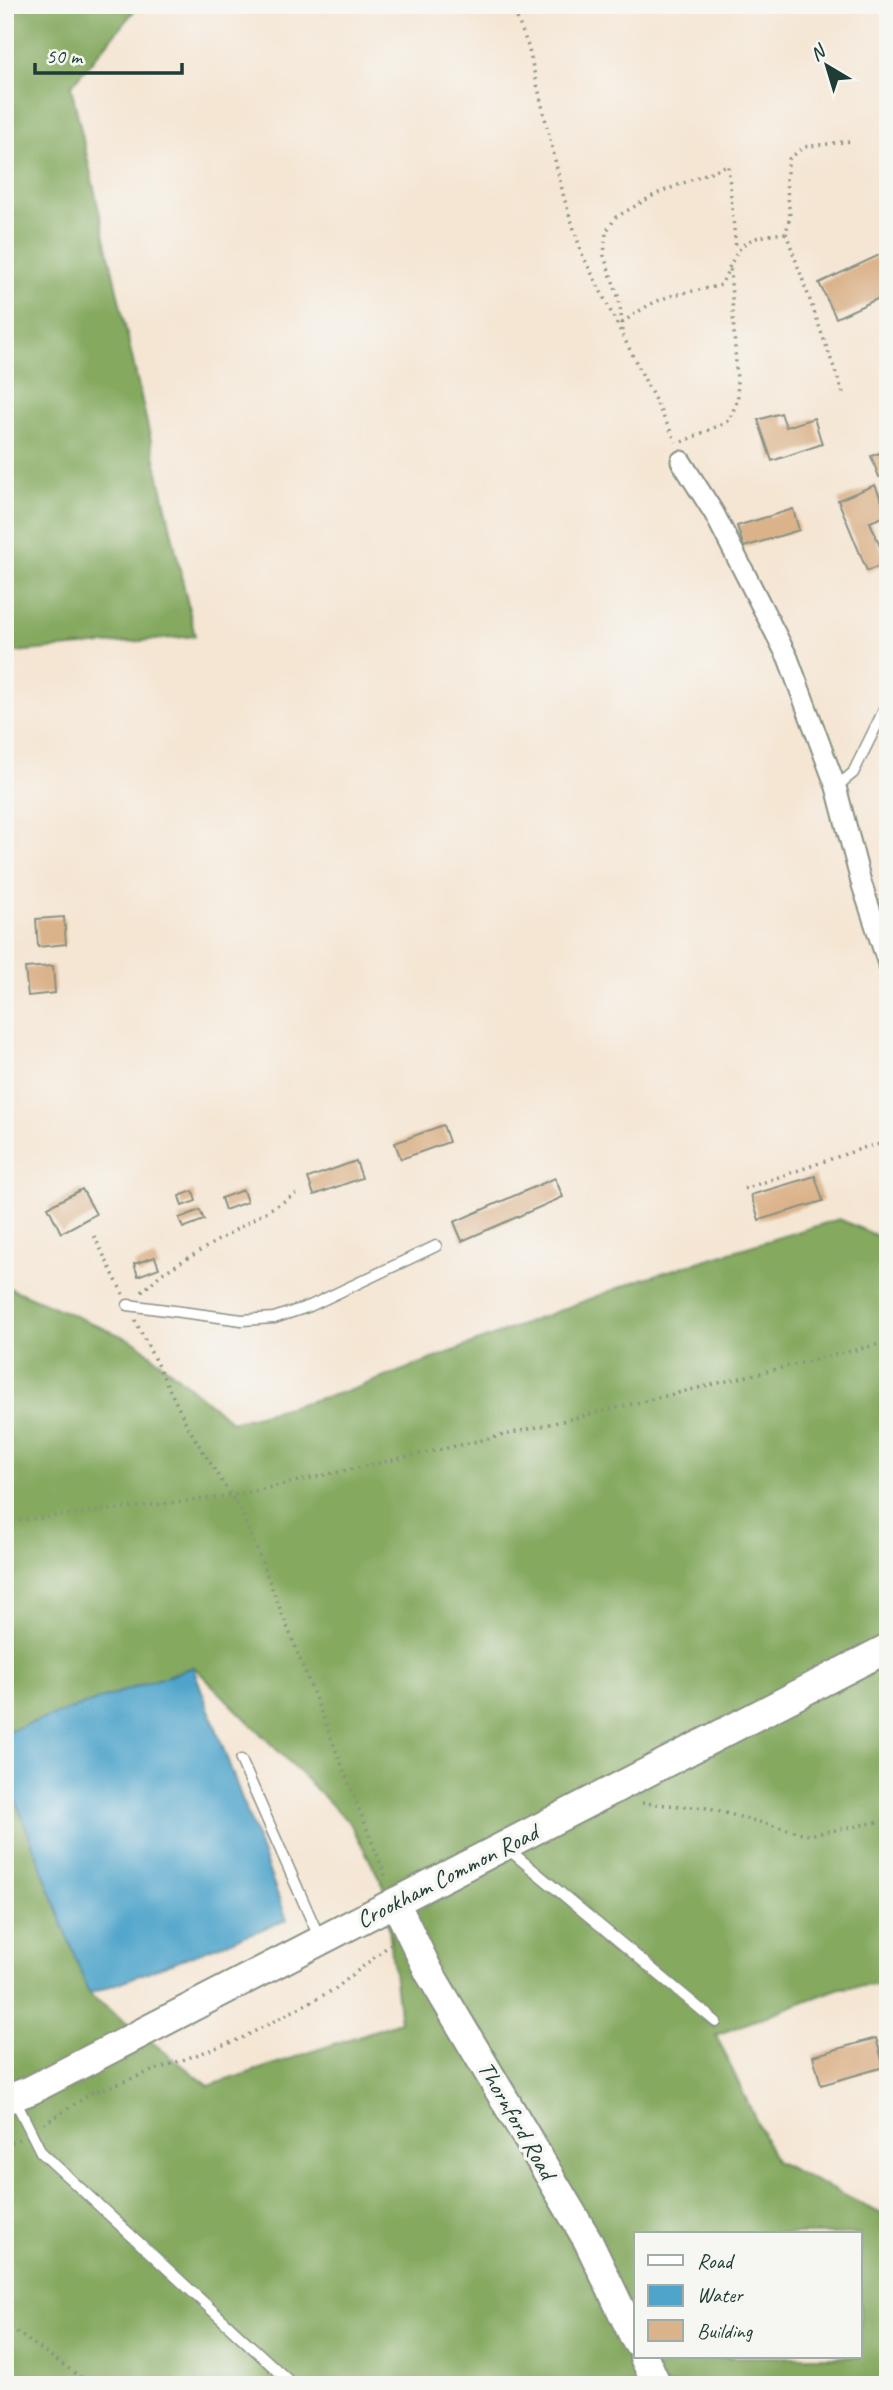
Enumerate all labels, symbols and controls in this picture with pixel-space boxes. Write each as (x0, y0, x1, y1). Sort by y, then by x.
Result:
scale bar (35, 32, 182, 76)
north arrow (792, 32, 862, 102)
text: N (805, 38, 832, 66)
text: 50 m (46, 43, 84, 69)
street label: Crookham Common Road (351, 1816, 546, 1935)
street label: Thornford Road (471, 2056, 564, 2187)
legend (634, 2232, 862, 2358)
text: Road (697, 2248, 736, 2274)
text: Water (697, 2282, 744, 2308)
text: Building (697, 2318, 754, 2344)

